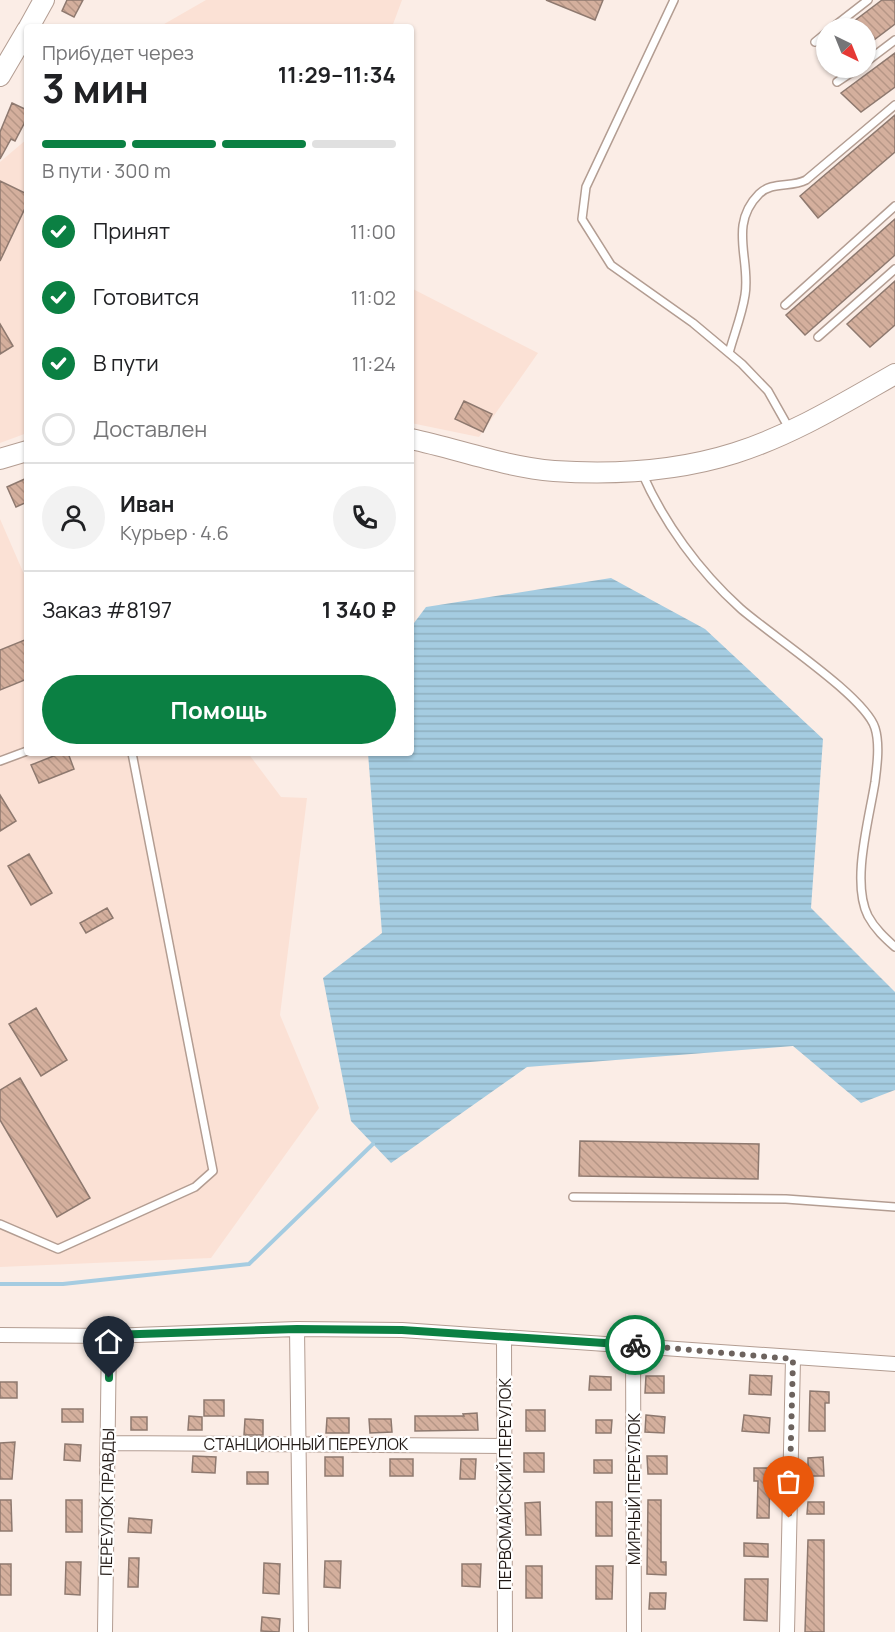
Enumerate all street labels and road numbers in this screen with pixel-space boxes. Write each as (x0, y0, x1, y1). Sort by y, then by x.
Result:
street label: ПЕРВОМАЙСКИЙ ПЕРЕУЛОК (494, 1378, 516, 1590)
street label: МИРНЫЙ ПЕРЕУЛОК (623, 1413, 645, 1565)
street label: ПЕРЕУЛОК ПРАВДЫ (95, 1428, 119, 1576)
street label: СТАНЦИОННЫЙ ПЕРЕУЛОК (204, 1433, 409, 1455)

